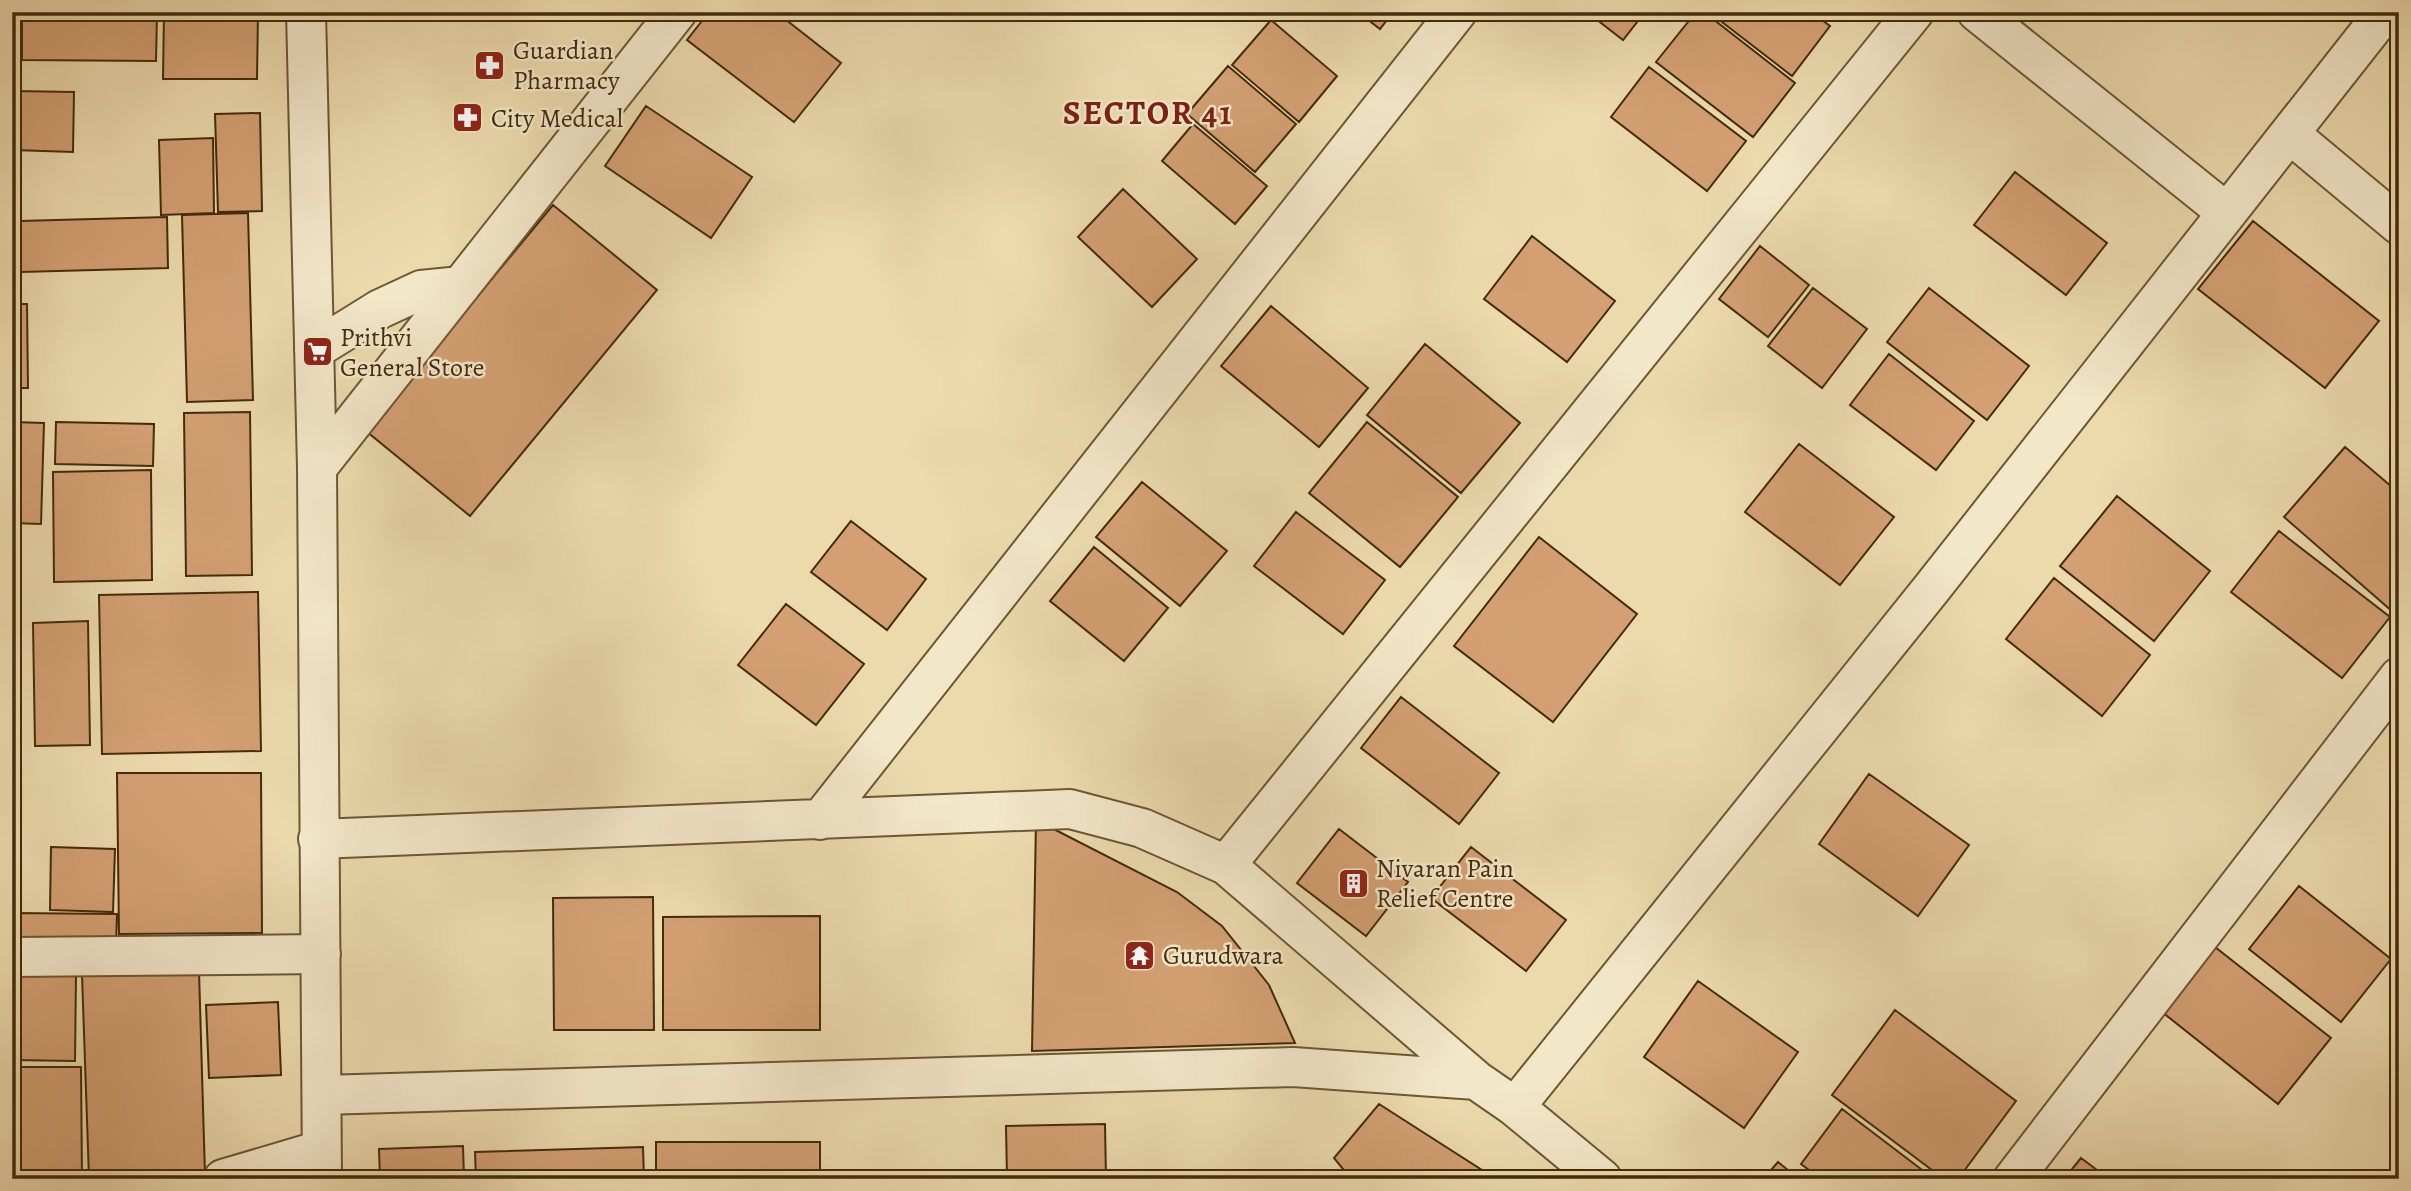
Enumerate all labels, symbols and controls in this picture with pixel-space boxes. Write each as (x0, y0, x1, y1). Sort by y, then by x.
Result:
place label: Guardian Pharmacy (513, 33, 620, 98)
pharmacy icon: Guardian Pharmacy (473, 48, 507, 82)
district label: SECTOR 41 (1063, 90, 1233, 135)
pharmacy icon: City Medical (451, 101, 485, 135)
place label: City Medical (491, 101, 623, 136)
place label: Prithvi General Store (340, 320, 484, 385)
supermarket icon: Prithvi General Store (300, 335, 334, 369)
place label: Nivaran Pain Relief Centre (1376, 851, 1514, 916)
building icon: Nivaran Pain Relief Centre (1336, 866, 1370, 900)
temple icon: Gurudwara (1123, 938, 1157, 972)
place label: Gurudwara (1163, 938, 1284, 973)

